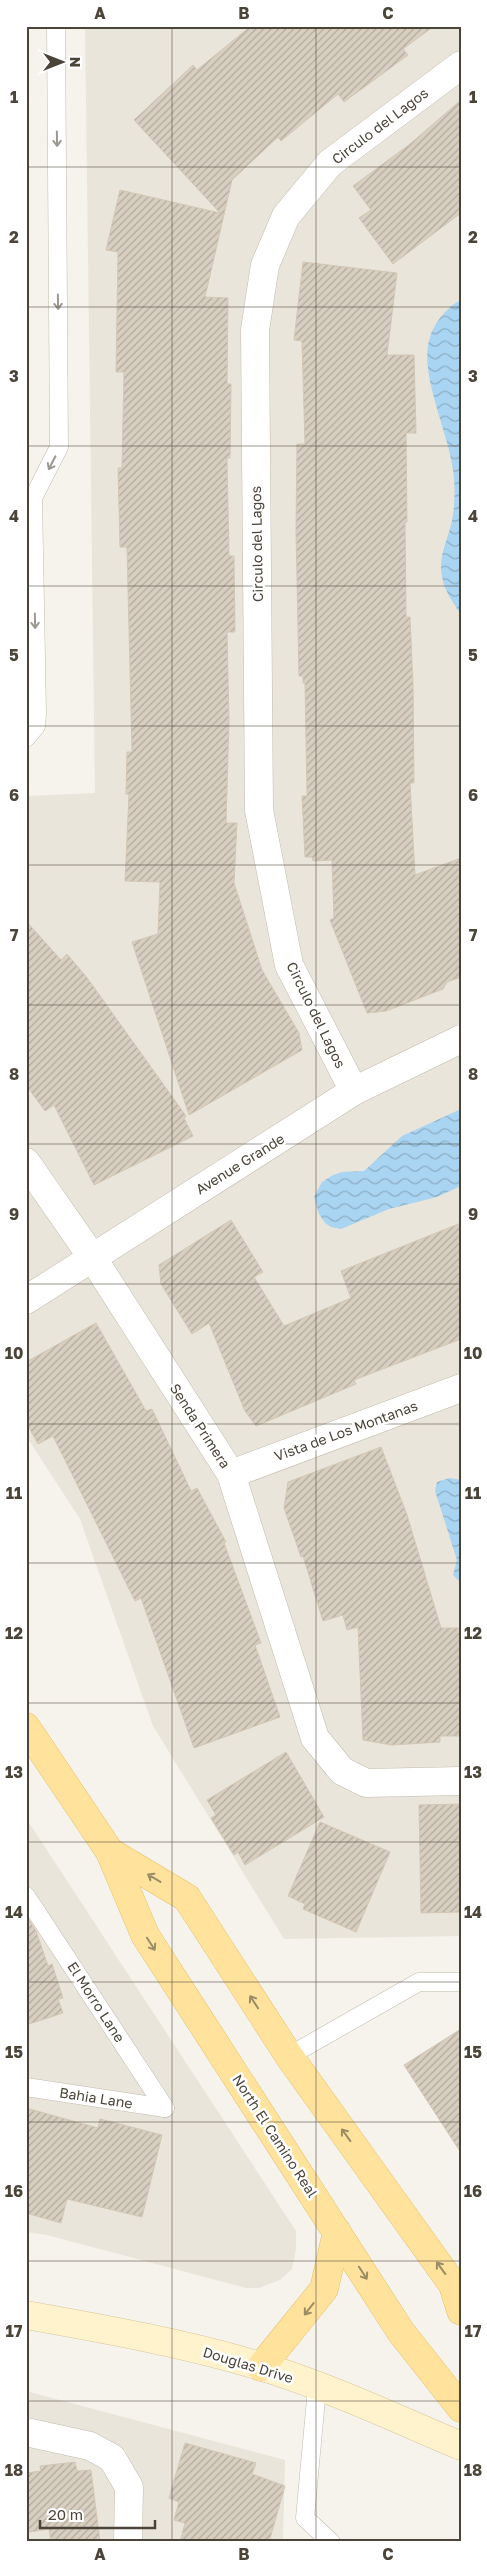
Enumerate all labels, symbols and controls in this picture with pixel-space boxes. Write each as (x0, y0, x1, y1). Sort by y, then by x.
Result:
text: A (94, 3, 106, 23)
text: B (238, 3, 250, 23)
text: C (382, 3, 394, 23)
north arrow (38, 38, 88, 88)
text: N (67, 57, 84, 67)
street label: Circulo del Lagos (328, 84, 431, 167)
text: 1 (10, 87, 18, 107)
text: 1 (469, 87, 477, 107)
one-way arrow (52, 131, 62, 147)
text: 2 (9, 227, 19, 247)
text: 2 (468, 227, 478, 247)
one-way arrow (53, 294, 63, 310)
text: 3 (9, 366, 19, 386)
text: 3 (468, 366, 478, 386)
one-way arrow (47, 455, 57, 470)
street label: Circulo del Lagos (247, 486, 266, 602)
text: 4 (9, 506, 19, 526)
text: 4 (468, 506, 478, 526)
one-way arrow (30, 612, 40, 628)
text: 5 (9, 645, 19, 665)
text: 5 (468, 645, 478, 665)
text: 6 (9, 785, 19, 805)
text: 6 (468, 785, 478, 805)
text: 7 (10, 925, 19, 945)
text: 7 (469, 925, 478, 945)
street label: Circulo del Lagos (283, 959, 350, 1071)
text: 8 (9, 1064, 19, 1084)
text: 8 (468, 1064, 478, 1084)
street label: Avenue Grande (192, 1130, 287, 1198)
text: 9 (9, 1204, 19, 1224)
text: 9 (468, 1204, 478, 1224)
text: 10 (5, 1343, 23, 1363)
text: 10 (464, 1343, 482, 1363)
street label: Senda Primera (167, 1380, 234, 1471)
street label: Vista de Los Montanas (272, 1397, 420, 1464)
text: 11 (6, 1483, 22, 1503)
text: 11 (465, 1483, 481, 1503)
text: 12 (5, 1623, 23, 1643)
text: 12 (464, 1623, 482, 1643)
text: 13 (5, 1762, 23, 1782)
text: 13 (464, 1762, 482, 1782)
one-way arrow (147, 1872, 161, 1882)
text: 14 (5, 1902, 23, 1922)
text: 14 (464, 1902, 482, 1922)
one-way arrow (146, 1937, 157, 1951)
street label: El Morro Lane (64, 1958, 129, 2045)
one-way arrow (249, 1995, 259, 2009)
text: 15 (5, 2042, 23, 2062)
text: 15 (464, 2042, 482, 2062)
street label: North El Camino Real (229, 2071, 321, 2200)
street label: Bahia Lane (58, 2083, 134, 2112)
one-way arrow (341, 2129, 351, 2143)
text: 16 (5, 2181, 23, 2201)
text: 16 (464, 2181, 482, 2201)
one-way arrow (436, 2261, 446, 2275)
one-way arrow (359, 2266, 369, 2280)
one-way arrow (303, 2302, 314, 2315)
text: 17 (6, 2321, 23, 2341)
text: 17 (465, 2321, 482, 2341)
street label: Douglas Drive (201, 2343, 295, 2386)
text: 18 (5, 2460, 23, 2480)
text: 18 (464, 2460, 482, 2480)
scale bar (40, 2498, 155, 2530)
text: 20 m (48, 2505, 83, 2523)
text: A (94, 2544, 106, 2564)
text: B (238, 2544, 250, 2564)
text: C (382, 2544, 394, 2564)

